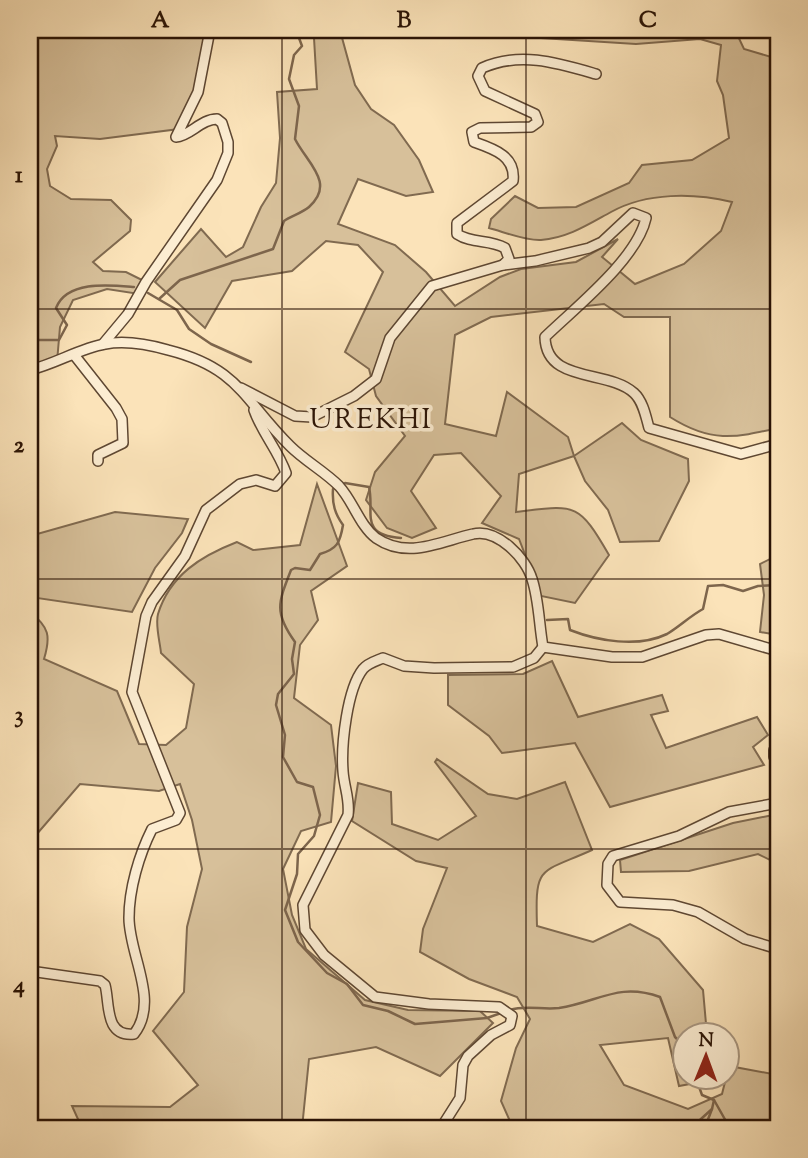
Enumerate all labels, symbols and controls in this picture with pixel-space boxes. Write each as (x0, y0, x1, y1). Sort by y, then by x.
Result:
text: A (151, 5, 170, 38)
text: B (397, 5, 412, 38)
text: C (639, 5, 657, 38)
text: 1 (15, 160, 23, 193)
district label: UREKHI (309, 401, 433, 441)
text: 2 (14, 430, 25, 463)
text: 3 (14, 700, 24, 733)
text: 4 (12, 970, 25, 1003)
north arrow (672, 1021, 742, 1092)
text: N (698, 1028, 714, 1055)

